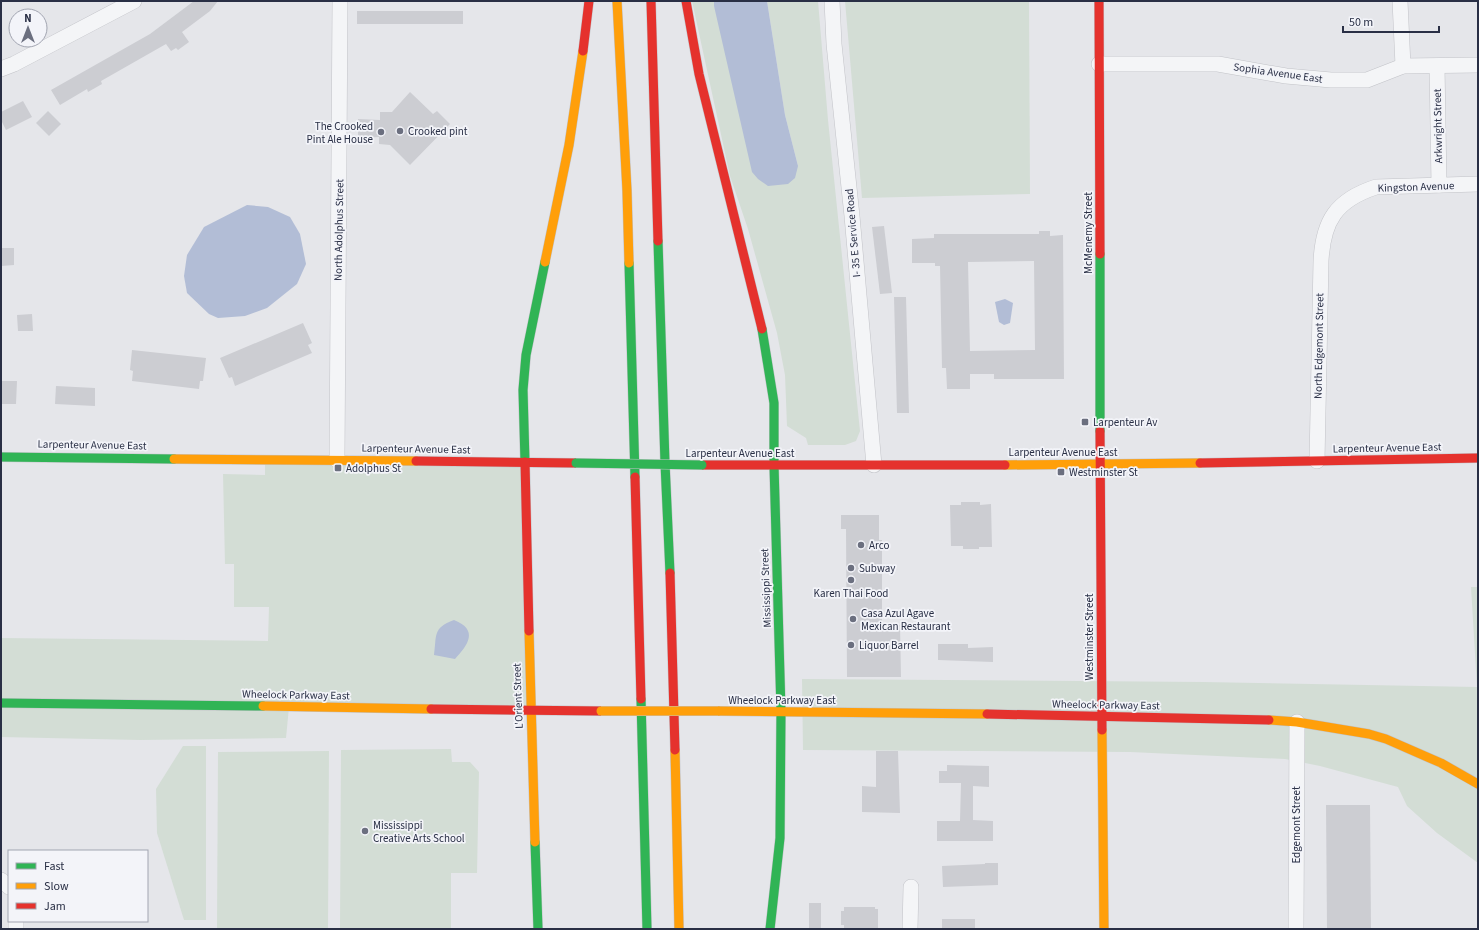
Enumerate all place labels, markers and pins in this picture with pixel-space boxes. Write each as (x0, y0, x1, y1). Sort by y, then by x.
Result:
place label: The Crooked Pint Ale House (307, 119, 374, 147)
place label: Crooked pint (408, 124, 468, 139)
marker: Crooked pint (395, 126, 405, 136)
marker: The Crooked Pint Ale House (376, 127, 386, 137)
place label: Larpenteur Av (1093, 415, 1157, 430)
marker: Larpenteur Av (1080, 417, 1090, 427)
place label: Adolphus St (346, 461, 401, 476)
marker: Adolphus St (333, 463, 343, 473)
place label: Westminster St (1069, 465, 1138, 480)
marker: Westminster St (1056, 467, 1066, 477)
place label: Arco (869, 538, 889, 553)
marker: Arco (856, 540, 866, 550)
place label: Subway (859, 561, 895, 576)
marker: Subway (846, 563, 856, 573)
marker: Karen Thai Food (846, 575, 856, 585)
place label: Karen Thai Food (814, 586, 888, 601)
place label: Casa Azul Agave Mexican Restaurant (861, 606, 951, 634)
marker: Casa Azul Agave Mexican Restaurant (848, 614, 858, 624)
place label: Liquor Barrel (859, 638, 919, 653)
marker: Liquor Barrel (846, 640, 856, 650)
place label: Mississippi Creative Arts School (373, 818, 465, 846)
marker: Mississippi Creative Arts School (360, 826, 370, 836)

